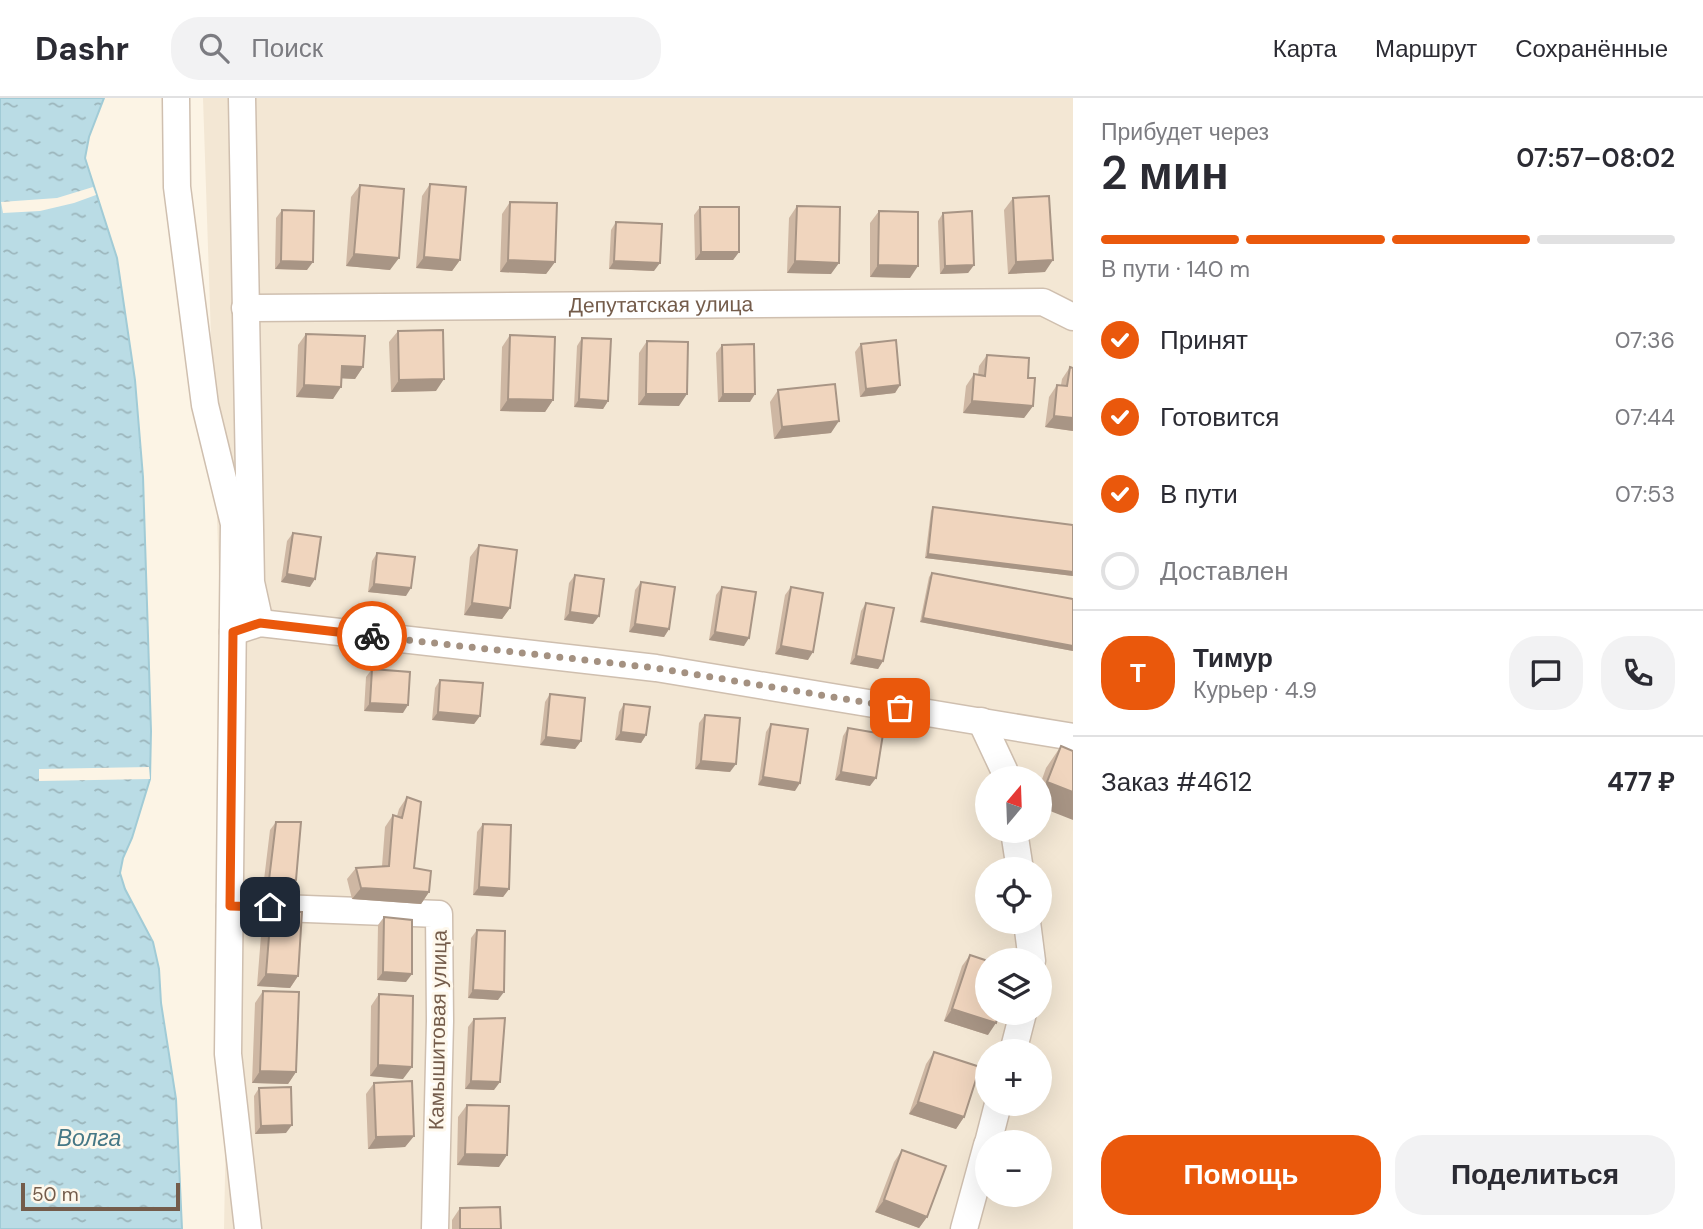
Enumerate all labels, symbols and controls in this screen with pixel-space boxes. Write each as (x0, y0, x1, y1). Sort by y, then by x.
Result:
search box (171, 17, 661, 80)
text: Dashr (35, 27, 129, 70)
icon: search (195, 29, 233, 67)
text: Поиск (251, 31, 323, 65)
text: Карта (1273, 33, 1337, 64)
text: Маршрут (1375, 33, 1477, 64)
text: Сохранённые (1515, 33, 1668, 64)
text: Прибудет через (1101, 117, 1269, 147)
text: 07:57–08:02 (1516, 141, 1675, 175)
text: 2 мин (1101, 143, 1229, 203)
text: В пути · 140 m (1101, 254, 1250, 284)
street label: Депутатская улица (569, 290, 754, 320)
icon: check (1101, 321, 1139, 359)
text: Принят (1160, 323, 1248, 357)
text: 07:36 (1615, 325, 1675, 355)
icon: check (1101, 398, 1139, 436)
text: Готовится (1160, 400, 1279, 434)
text: 07:44 (1615, 402, 1675, 432)
icon: check (1101, 475, 1139, 513)
text: В пути (1160, 477, 1238, 511)
text: 07:53 (1615, 479, 1675, 509)
text: Доставлен (1160, 554, 1289, 588)
courier (337, 601, 407, 671)
icon: bike (353, 617, 391, 655)
button: chat (1509, 636, 1583, 710)
button: phone (1601, 636, 1675, 710)
text: Тимур (1193, 641, 1273, 675)
text: Т (1130, 656, 1146, 690)
text: Курьер · 4.9 (1193, 675, 1317, 705)
pin (870, 678, 930, 738)
icon: bag (881, 689, 919, 727)
text: Заказ #4612 (1101, 765, 1252, 799)
text: 477 ₽ (1607, 765, 1675, 799)
north arrow (975, 766, 1052, 844)
map controls (975, 766, 1052, 1207)
button: locate (975, 857, 1052, 934)
pin (240, 877, 300, 937)
icon: home (251, 888, 289, 926)
street label: Камышитовая улица (422, 929, 454, 1130)
button: layers (975, 948, 1052, 1025)
button: + (975, 1039, 1052, 1116)
water label: Волга (57, 1123, 121, 1153)
button: − (975, 1130, 1052, 1207)
button: Помощь (1101, 1135, 1381, 1215)
button: Поделиться (1395, 1135, 1675, 1215)
scale bar (21, 1180, 180, 1212)
text: 50 m (32, 1182, 79, 1207)

